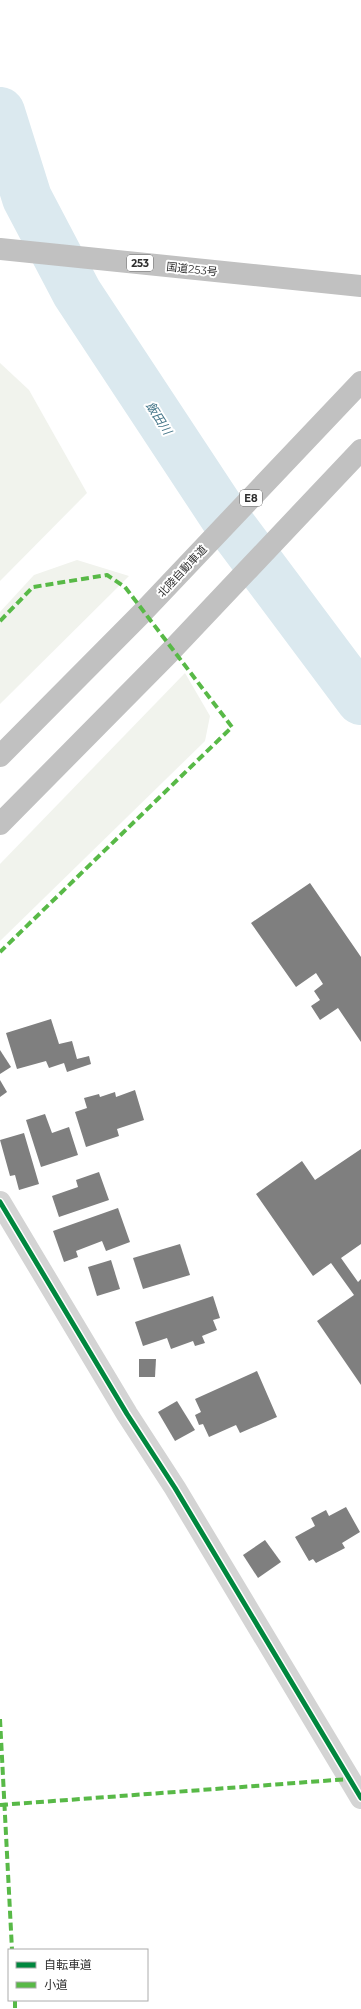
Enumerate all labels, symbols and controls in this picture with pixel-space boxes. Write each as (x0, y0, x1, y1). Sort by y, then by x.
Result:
road number: 253 (127, 255, 153, 271)
street label: 国道253号 (166, 259, 218, 279)
water label: 飯田川 (143, 399, 176, 439)
road number: E8 (240, 490, 262, 506)
street label: 北陸自動車道 (154, 542, 210, 600)
legend (8, 1949, 148, 2001)
text: 自転車道 (44, 1957, 92, 1972)
text: 小道 (44, 1977, 68, 1992)

